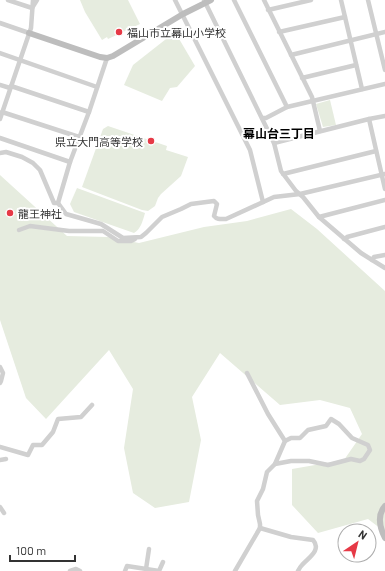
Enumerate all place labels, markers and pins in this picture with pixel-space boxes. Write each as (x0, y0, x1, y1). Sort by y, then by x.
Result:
place label: 福山市立幕山小学校 (127, 26, 226, 39)
marker: 福山市立幕山小学校 (114, 27, 124, 37)
place label: 県立大門高等学校 (55, 135, 143, 148)
marker: 県立大門高等学校 (146, 136, 156, 146)
place label: 龍王神社 (18, 207, 62, 220)
marker: 龍王神社 (5, 208, 15, 218)

